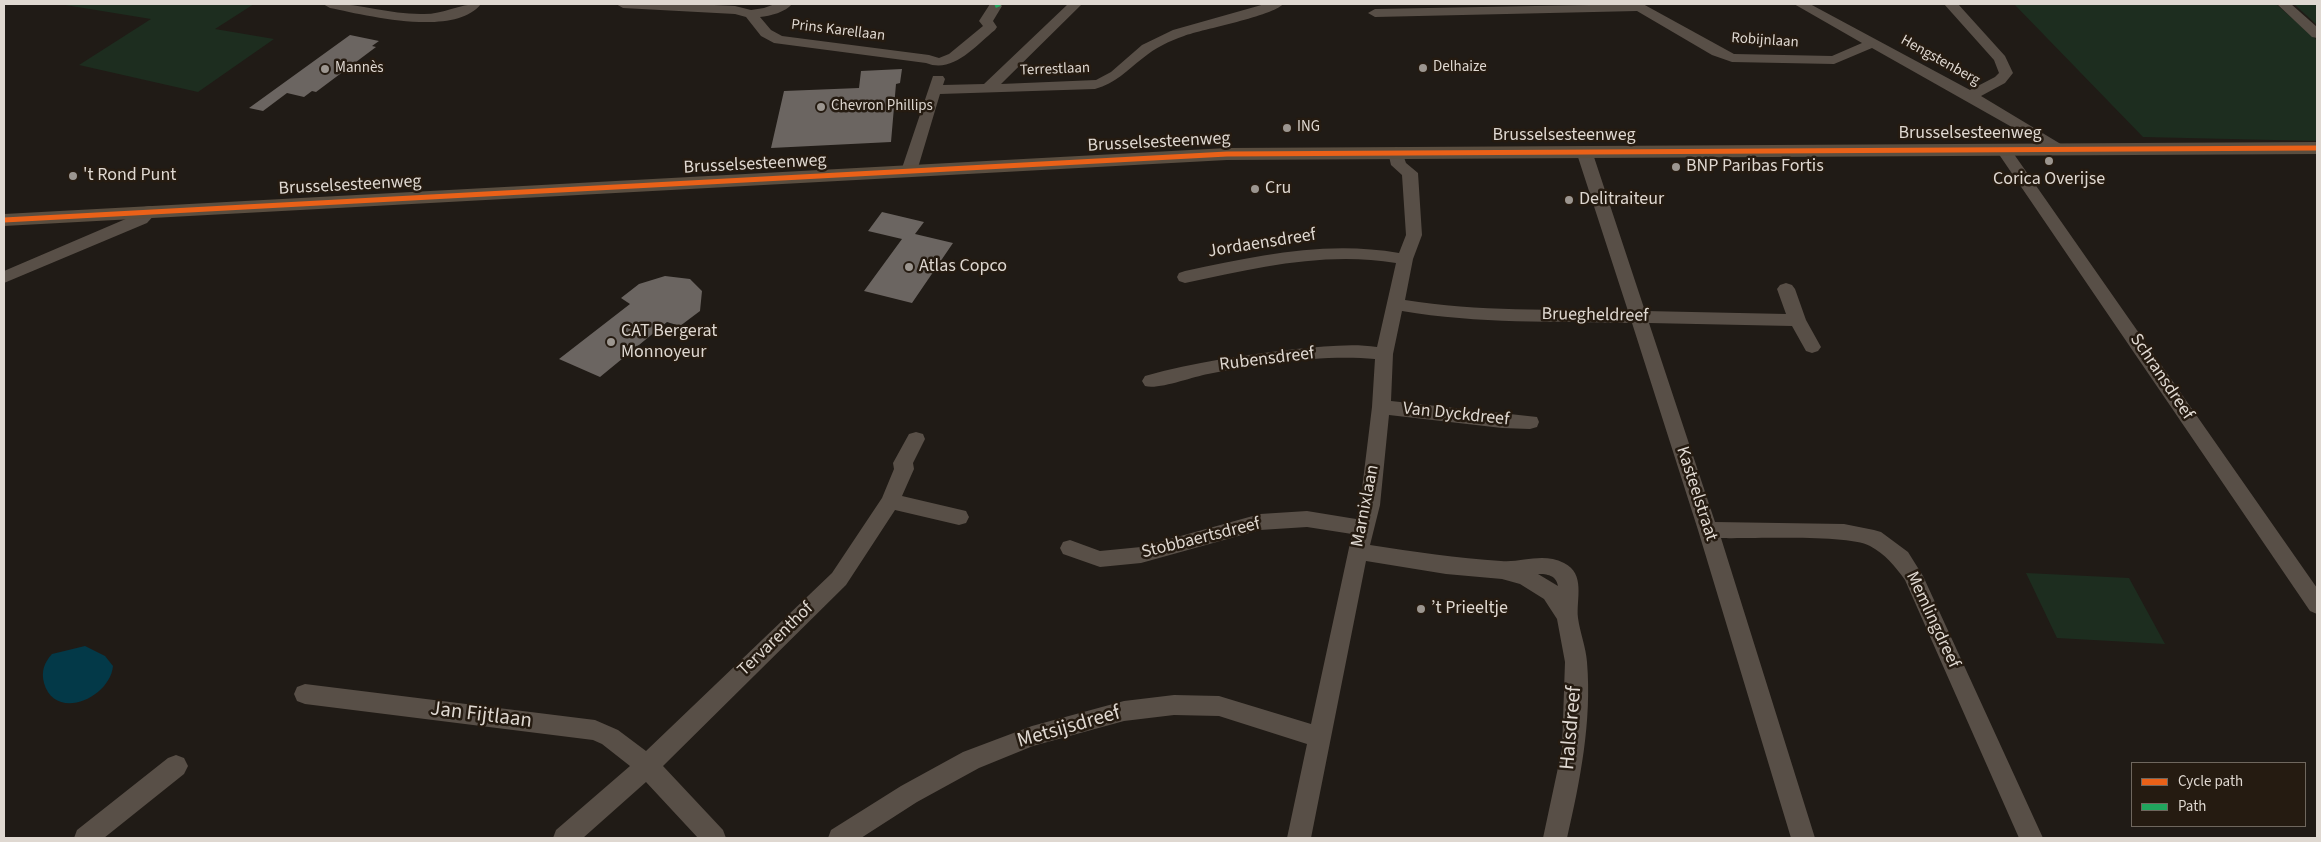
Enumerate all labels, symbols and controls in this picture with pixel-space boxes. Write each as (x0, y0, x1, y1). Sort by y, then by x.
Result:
street label: Prins Karellaan (790, 16, 886, 46)
street label: Robijnlaan (1731, 30, 1799, 52)
street label: Hengstenberg (1897, 32, 1983, 90)
place label: Delhaize (1433, 59, 1487, 77)
place label: Mannès (335, 60, 384, 78)
street label: Terrestlaan (1020, 60, 1090, 80)
marker: Delhaize (1417, 62, 1429, 74)
marker: Mannès (319, 63, 331, 75)
place label: Chevron Phillips (831, 98, 933, 116)
marker: Chevron Phillips (815, 101, 827, 113)
place label: ING (1297, 119, 1320, 137)
marker: ING (1281, 122, 1293, 134)
street label: Brusselsesteenweg (1898, 123, 2042, 145)
street label: Brusselsesteenweg (1492, 125, 1636, 147)
street label: Brusselsesteenweg (1087, 128, 1231, 158)
street label: Brusselsesteenweg (683, 150, 827, 180)
marker: Corica Overijse (2043, 155, 2055, 167)
place label: BNP Paribas Fortis (1686, 156, 1824, 178)
marker: BNP Paribas Fortis (1670, 161, 1682, 173)
place label: 't Rond Punt (83, 165, 176, 187)
place label: Corica Overijse (1993, 169, 2105, 191)
marker: 't Rond Punt (67, 170, 79, 182)
street label: Brusselsesteenweg (278, 171, 422, 201)
place label: Cru (1265, 178, 1291, 200)
marker: Cru (1249, 183, 1261, 195)
place label: Delitraiteur (1579, 189, 1664, 211)
marker: Delitraiteur (1563, 194, 1575, 206)
street label: Jordaensdreef (1207, 225, 1317, 263)
place label: Atlas Copco (919, 256, 1007, 278)
marker: Atlas Copco (903, 261, 915, 273)
street label: Bruegheldreef (1541, 304, 1649, 328)
place label: CAT Bergerat Monnoyeur (621, 321, 717, 364)
street label: Schransdreef (2124, 330, 2198, 424)
marker: CAT Bergerat Monnoyeur (605, 336, 617, 348)
street label: Rubensdreef (1218, 343, 1316, 377)
street label: Van Dyckdreef (1402, 399, 1510, 431)
street label: Kasteelstraat (1671, 444, 1721, 544)
street label: Marnixlaan (1347, 463, 1385, 549)
street label: Stobbaertsdreef (1140, 514, 1262, 564)
street label: Memlingdreef (1900, 568, 1964, 672)
place label: ’t Prieeltje (1431, 598, 1508, 620)
street label: Tervarenthof (734, 599, 818, 681)
marker: ’t Prieeltje (1415, 603, 1427, 615)
street label: Halsdreef (1556, 685, 1588, 771)
street label: Jan Fijtlaan (429, 697, 533, 735)
street label: Metsijsdreef (1015, 701, 1123, 755)
legend (2131, 762, 2306, 827)
text: Cycle path (2178, 771, 2243, 792)
text: Path (2178, 796, 2206, 817)

